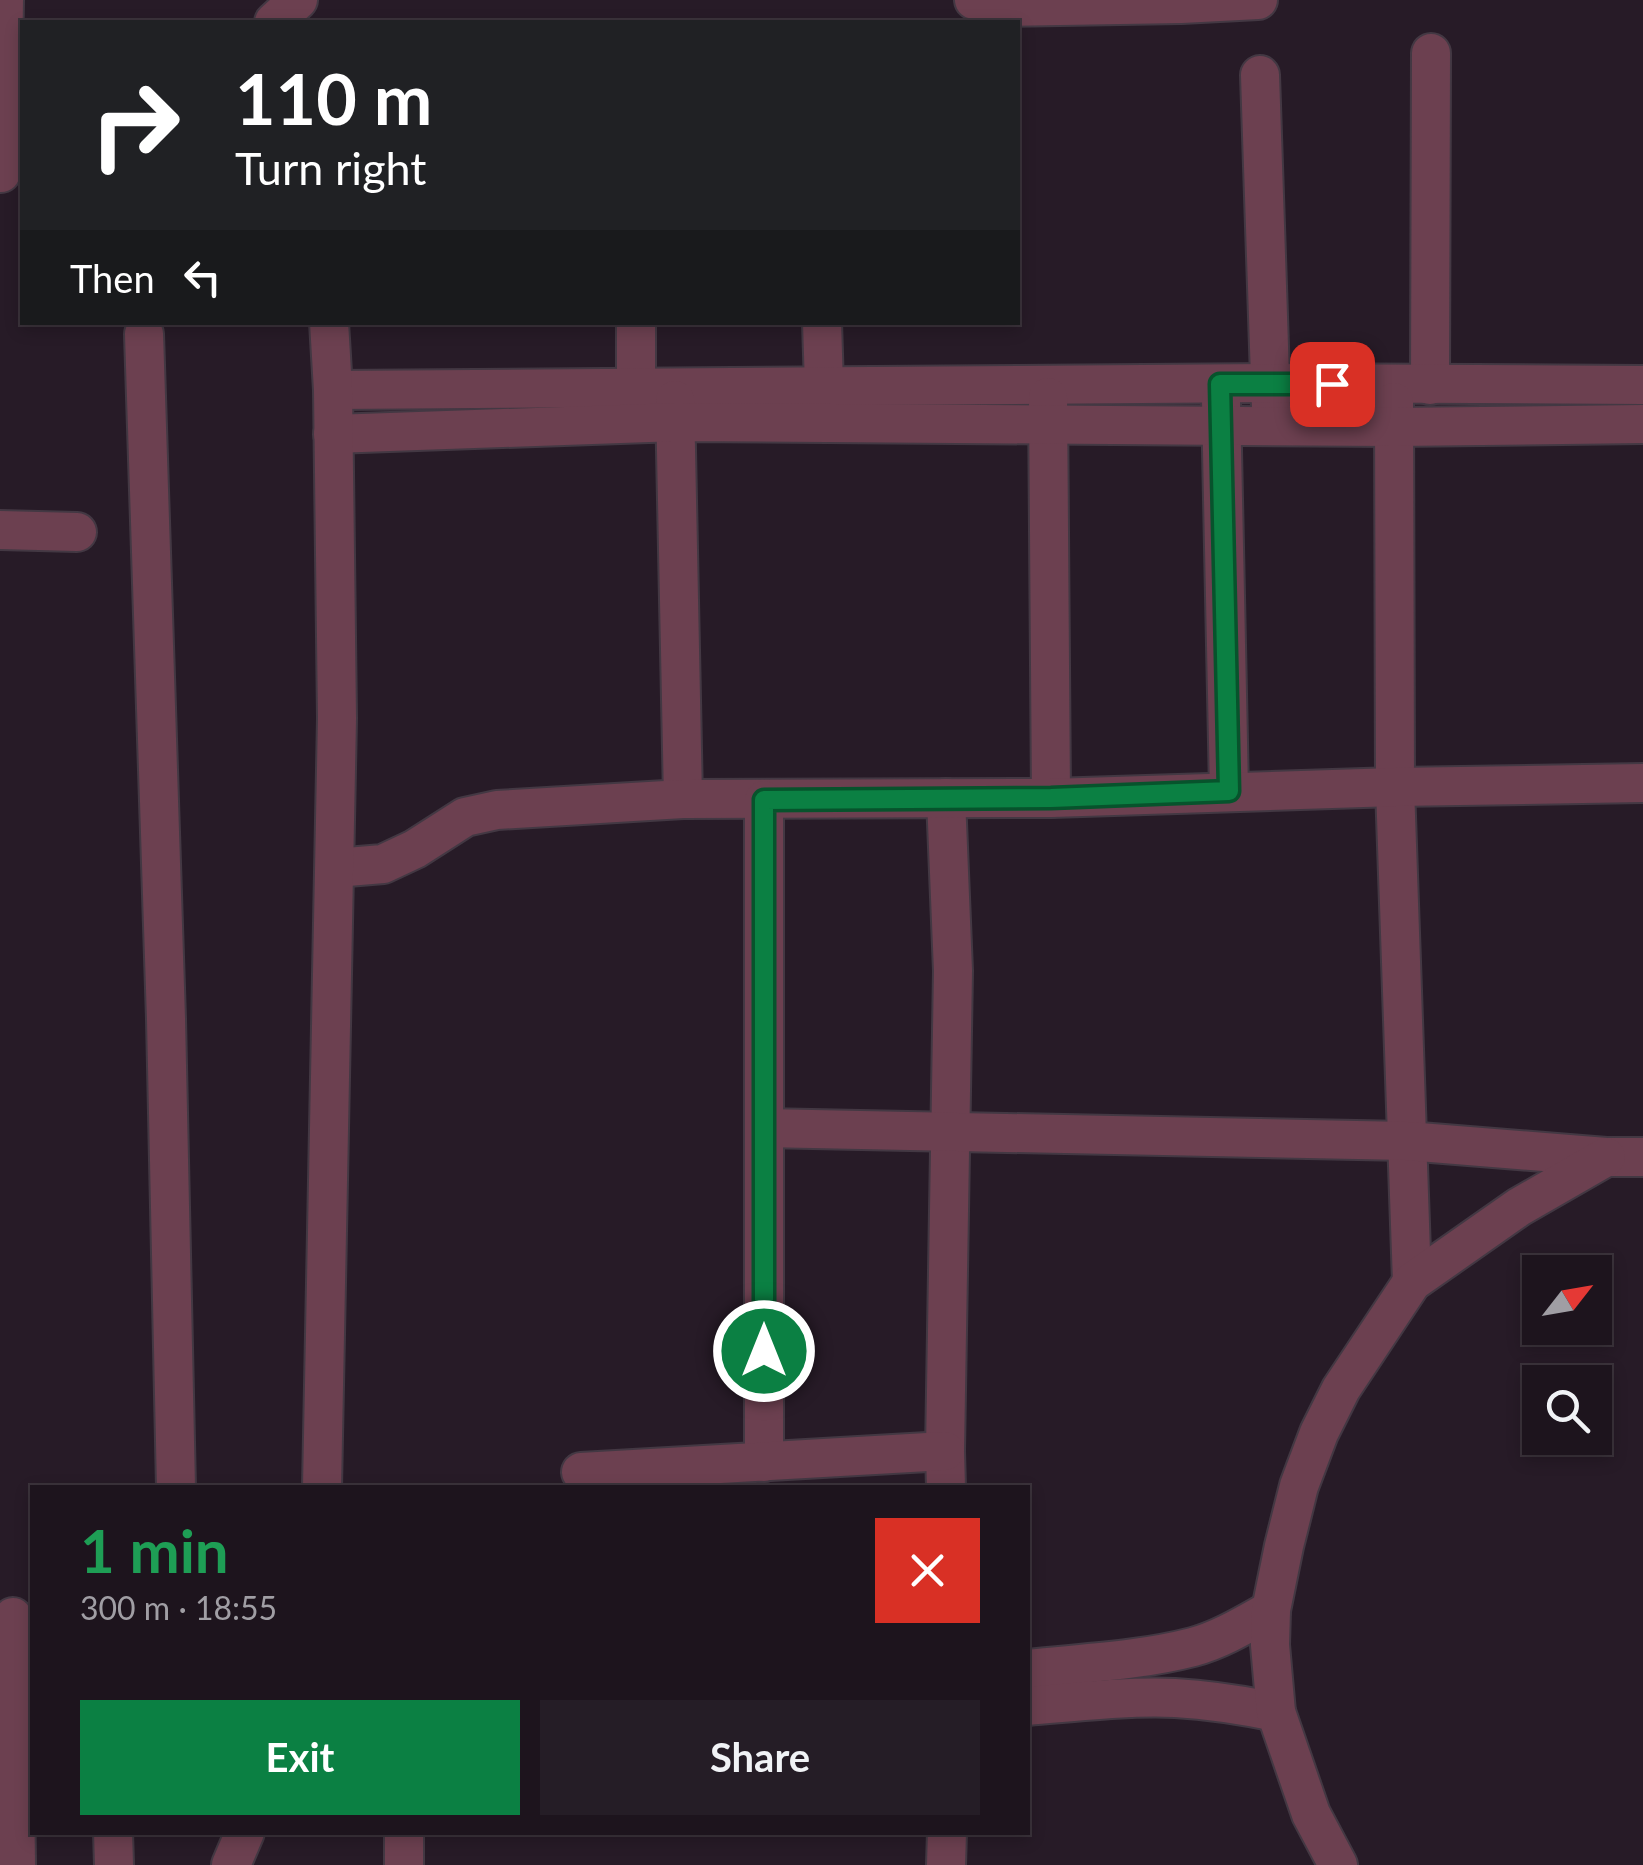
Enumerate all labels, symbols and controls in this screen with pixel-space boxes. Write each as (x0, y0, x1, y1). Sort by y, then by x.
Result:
text: 110 m (235, 56, 432, 140)
icon: right (70, 60, 200, 190)
text: Turn right (235, 141, 426, 195)
icon: left (175, 250, 230, 305)
text: Then (70, 255, 155, 301)
pin (1290, 342, 1375, 427)
icon: arrive (1305, 357, 1360, 412)
north arrow (1522, 1255, 1612, 1345)
map controls (1522, 1255, 1612, 1455)
position arrow (712, 1299, 816, 1403)
button: search (1522, 1365, 1612, 1455)
text: 1 min (80, 1514, 229, 1586)
button: close (875, 1518, 980, 1623)
text: 300 m · 18:55 (80, 1588, 277, 1627)
button: Exit (80, 1700, 520, 1815)
button: Share (540, 1700, 980, 1815)

